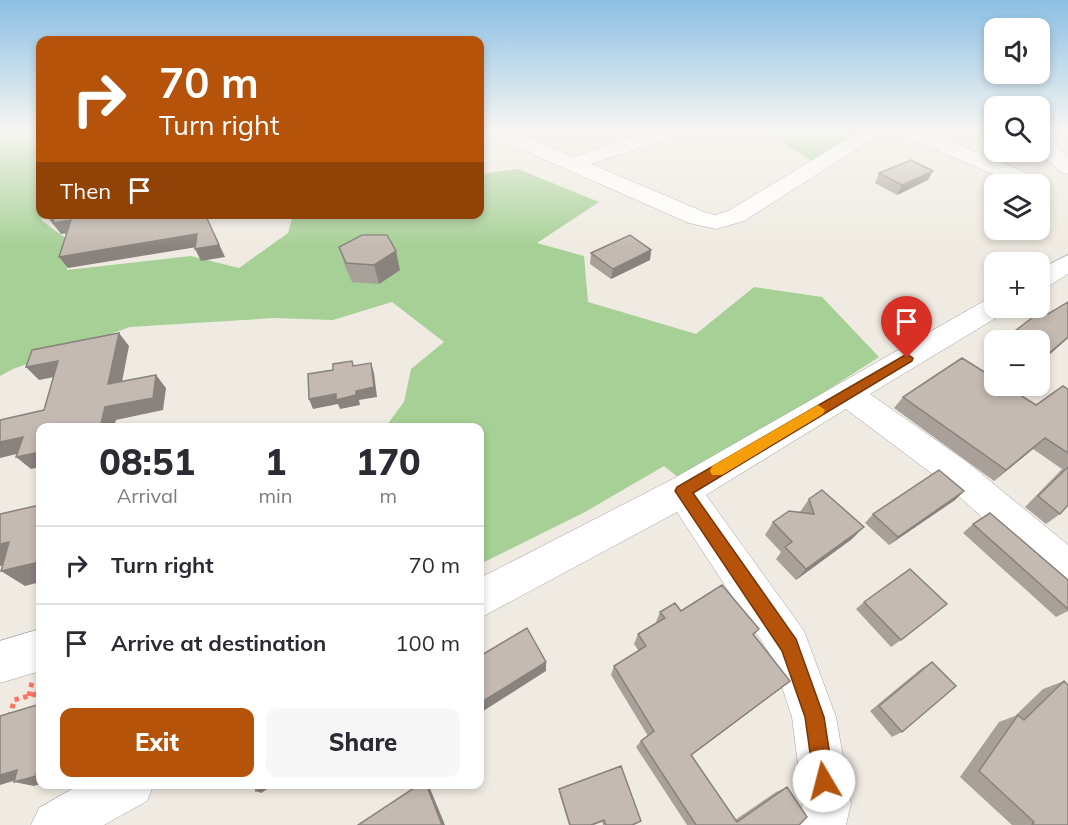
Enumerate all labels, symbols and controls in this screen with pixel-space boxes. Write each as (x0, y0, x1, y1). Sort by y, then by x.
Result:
map controls (984, 18, 1050, 396)
button: sound (984, 18, 1050, 84)
text: 70 m (159, 56, 259, 109)
icon: right (60, 60, 138, 138)
button: search (984, 96, 1050, 162)
text: Turn right (159, 108, 279, 142)
icon: arrive (123, 174, 156, 207)
button: layers (984, 174, 1050, 240)
text: Then (60, 177, 111, 205)
button: + (984, 252, 1050, 318)
pin (881, 296, 932, 358)
icon: arrive (890, 305, 923, 338)
button: − (984, 330, 1050, 396)
text: 08:51 (99, 439, 195, 484)
text: 1 (265, 439, 286, 484)
text: 170 (356, 439, 421, 484)
text: Arrival (117, 483, 178, 508)
text: min (258, 483, 293, 508)
text: m (379, 483, 397, 508)
icon: right (60, 549, 93, 582)
text: Turn right (111, 551, 214, 579)
text: 70 m (409, 551, 460, 579)
icon: arrive (60, 627, 93, 660)
text: Arrive at destination (111, 629, 326, 657)
text: 100 m (395, 629, 460, 657)
button: Exit (60, 708, 254, 777)
button: Share (266, 708, 460, 777)
position arrow (792, 749, 856, 813)

